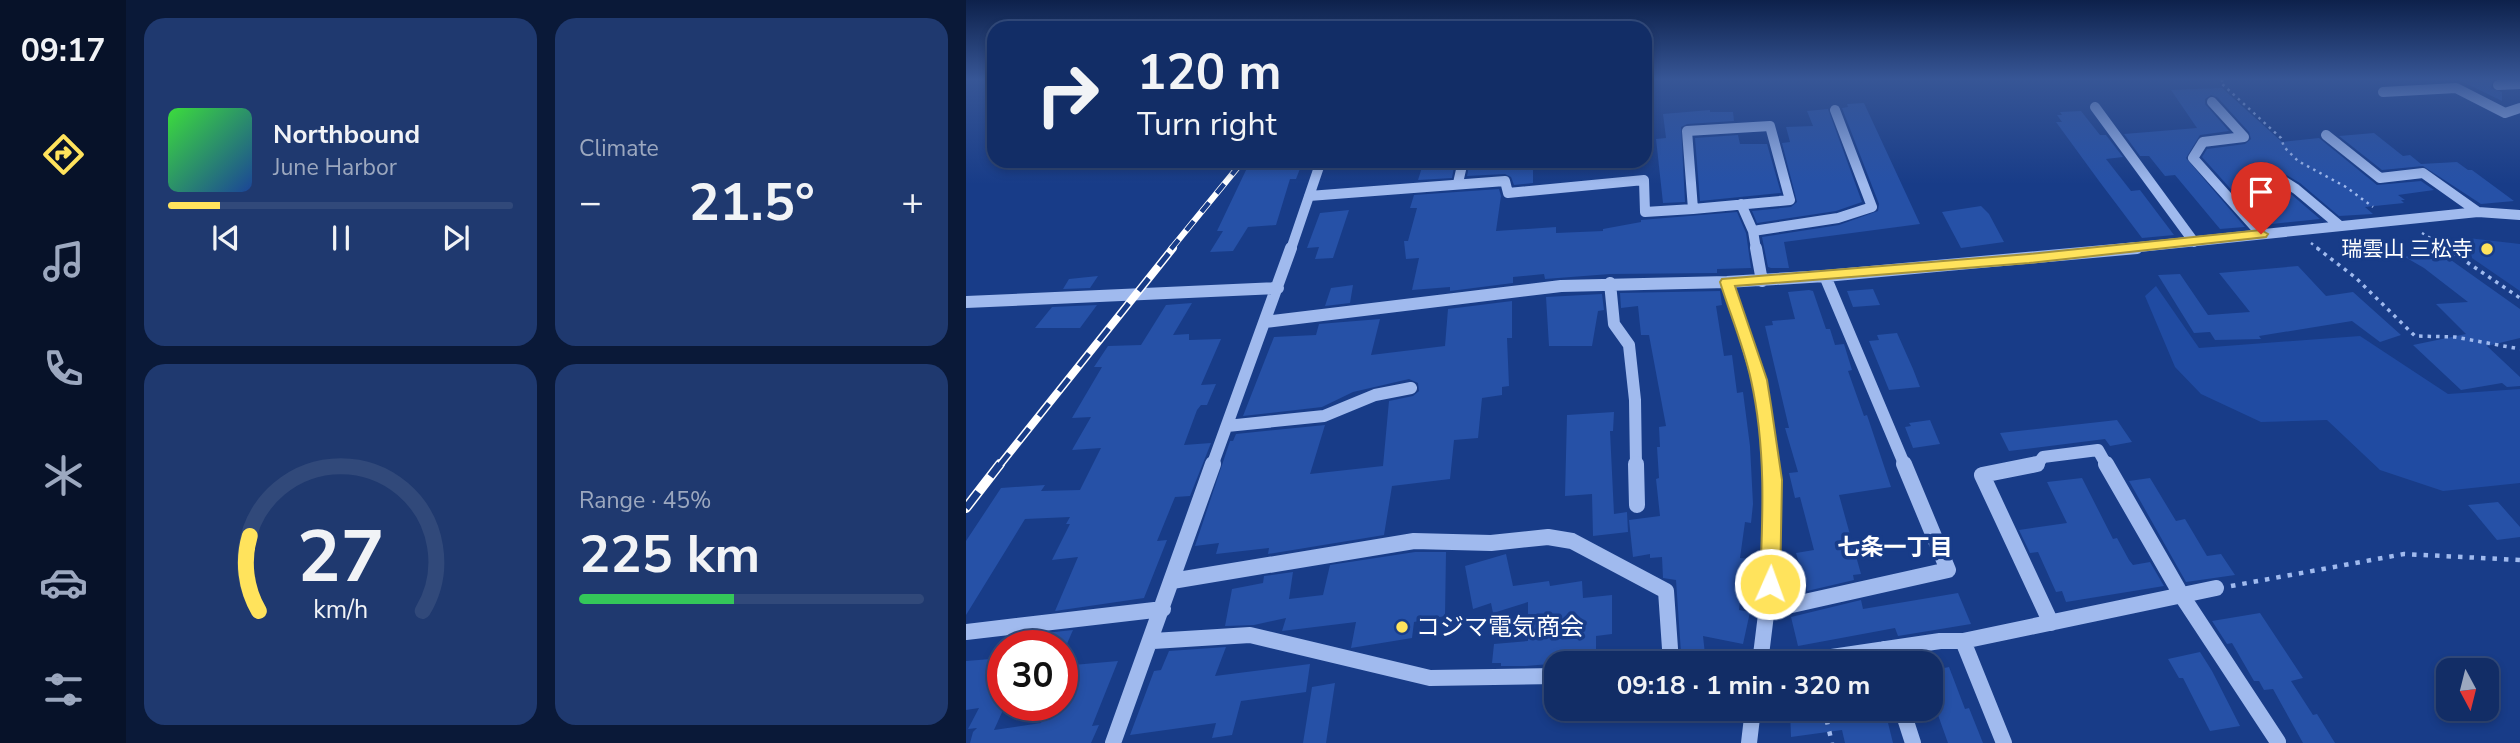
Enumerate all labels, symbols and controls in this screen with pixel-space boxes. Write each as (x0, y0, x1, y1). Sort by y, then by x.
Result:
text: 09:17 (21, 29, 105, 72)
text: 120 m (1137, 39, 1281, 106)
icon: right (1022, 49, 1113, 140)
text: Turn right (1137, 103, 1277, 146)
text: Northbound (273, 117, 420, 152)
icon: directions (39, 130, 88, 179)
text: Climate (579, 133, 659, 164)
text: June Harbor (273, 152, 397, 183)
pin (2231, 162, 2291, 234)
text: 21.5° (688, 167, 815, 238)
icon: arrive (2242, 173, 2280, 211)
text: − (579, 177, 602, 228)
text: + (901, 177, 924, 228)
icon: previous (207, 219, 245, 257)
icon: pause (322, 219, 360, 257)
icon: next (437, 219, 475, 257)
place label: 瑞雲山 三松寺 (2342, 235, 2473, 263)
icon: music (39, 237, 88, 286)
marker: 瑞雲山 三松寺 (2479, 241, 2495, 257)
icon: phone (39, 344, 88, 393)
icon: climate (39, 451, 88, 500)
text: Range · 45% (579, 485, 711, 516)
text: 27 (297, 507, 384, 607)
text: 225 km (579, 519, 760, 590)
district label: 七条一丁目 (1838, 532, 1953, 563)
position arrow (1733, 547, 1807, 621)
icon: car (39, 558, 88, 607)
text: km/h (313, 592, 368, 626)
place label: コジマ電気商会 (1416, 611, 1584, 643)
marker: コジマ電気商会 (1394, 619, 1410, 635)
speed limit sign: 30 (987, 630, 1078, 721)
north arrow (2436, 658, 2499, 721)
map controls (2436, 658, 2499, 721)
icon: filters (39, 665, 88, 714)
text: 09:18 · 1 min · 320 m (1617, 668, 1870, 703)

